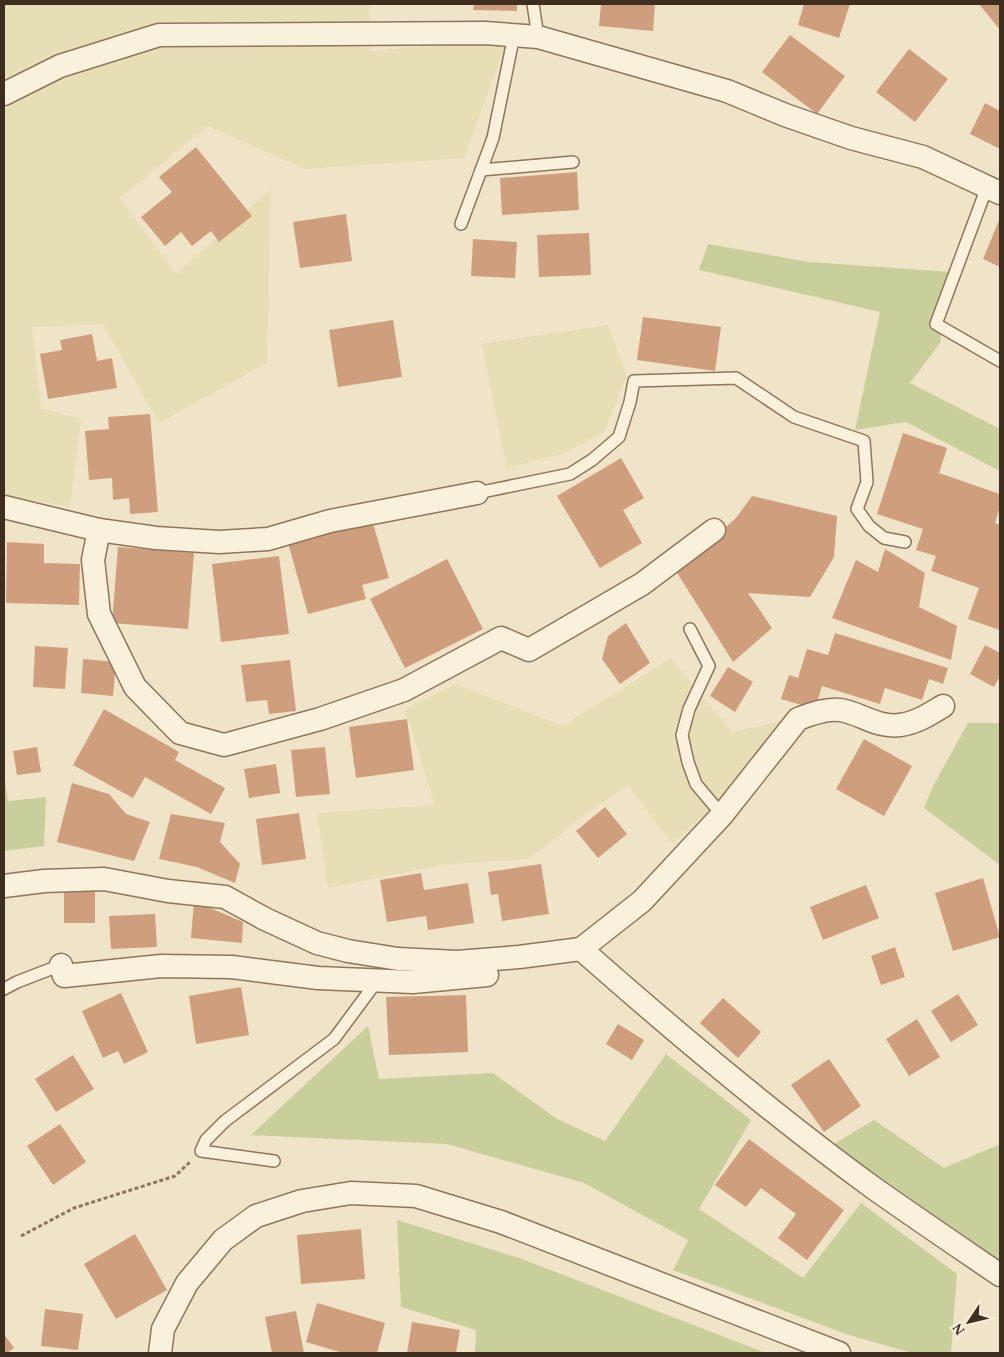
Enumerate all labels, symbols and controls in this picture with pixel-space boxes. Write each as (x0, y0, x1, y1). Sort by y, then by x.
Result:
north arrow (944, 1297, 994, 1347)
text: N (950, 1321, 968, 1338)

